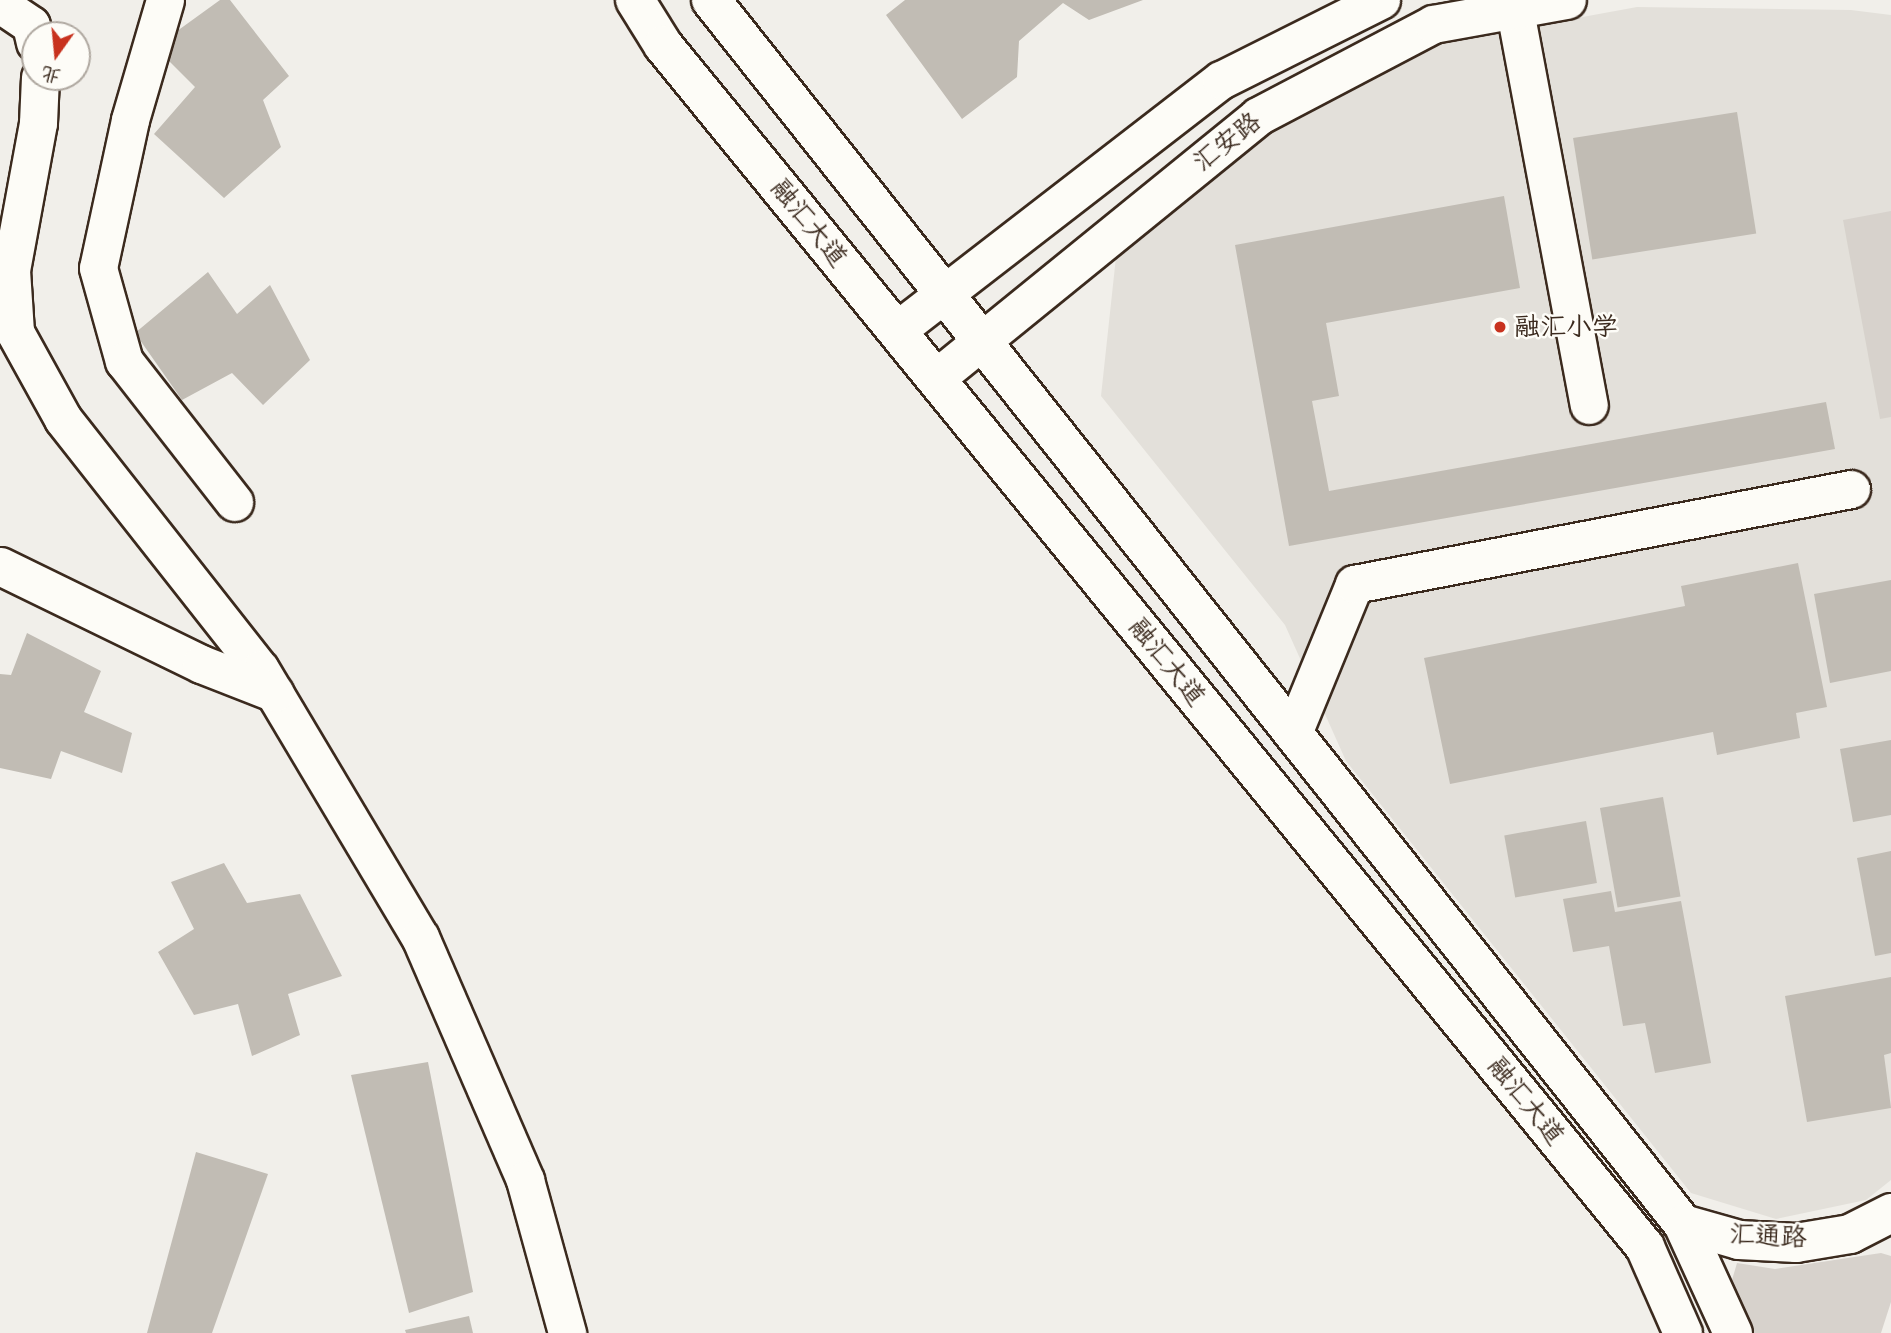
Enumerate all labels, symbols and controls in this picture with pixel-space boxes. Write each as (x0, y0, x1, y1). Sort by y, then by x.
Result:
north arrow (21, 21, 91, 91)
text: 北 (39, 61, 63, 88)
street label: 汇安路 (1187, 106, 1267, 178)
street label: 融汇大道 (764, 173, 854, 273)
place label: 融汇小学 (1514, 311, 1618, 343)
marker: 融汇小学 (1492, 319, 1508, 335)
street label: 融汇大道 (1122, 612, 1212, 712)
street label: 融汇大道 (1481, 1051, 1571, 1151)
street label: 汇通路 (1728, 1218, 1808, 1254)

